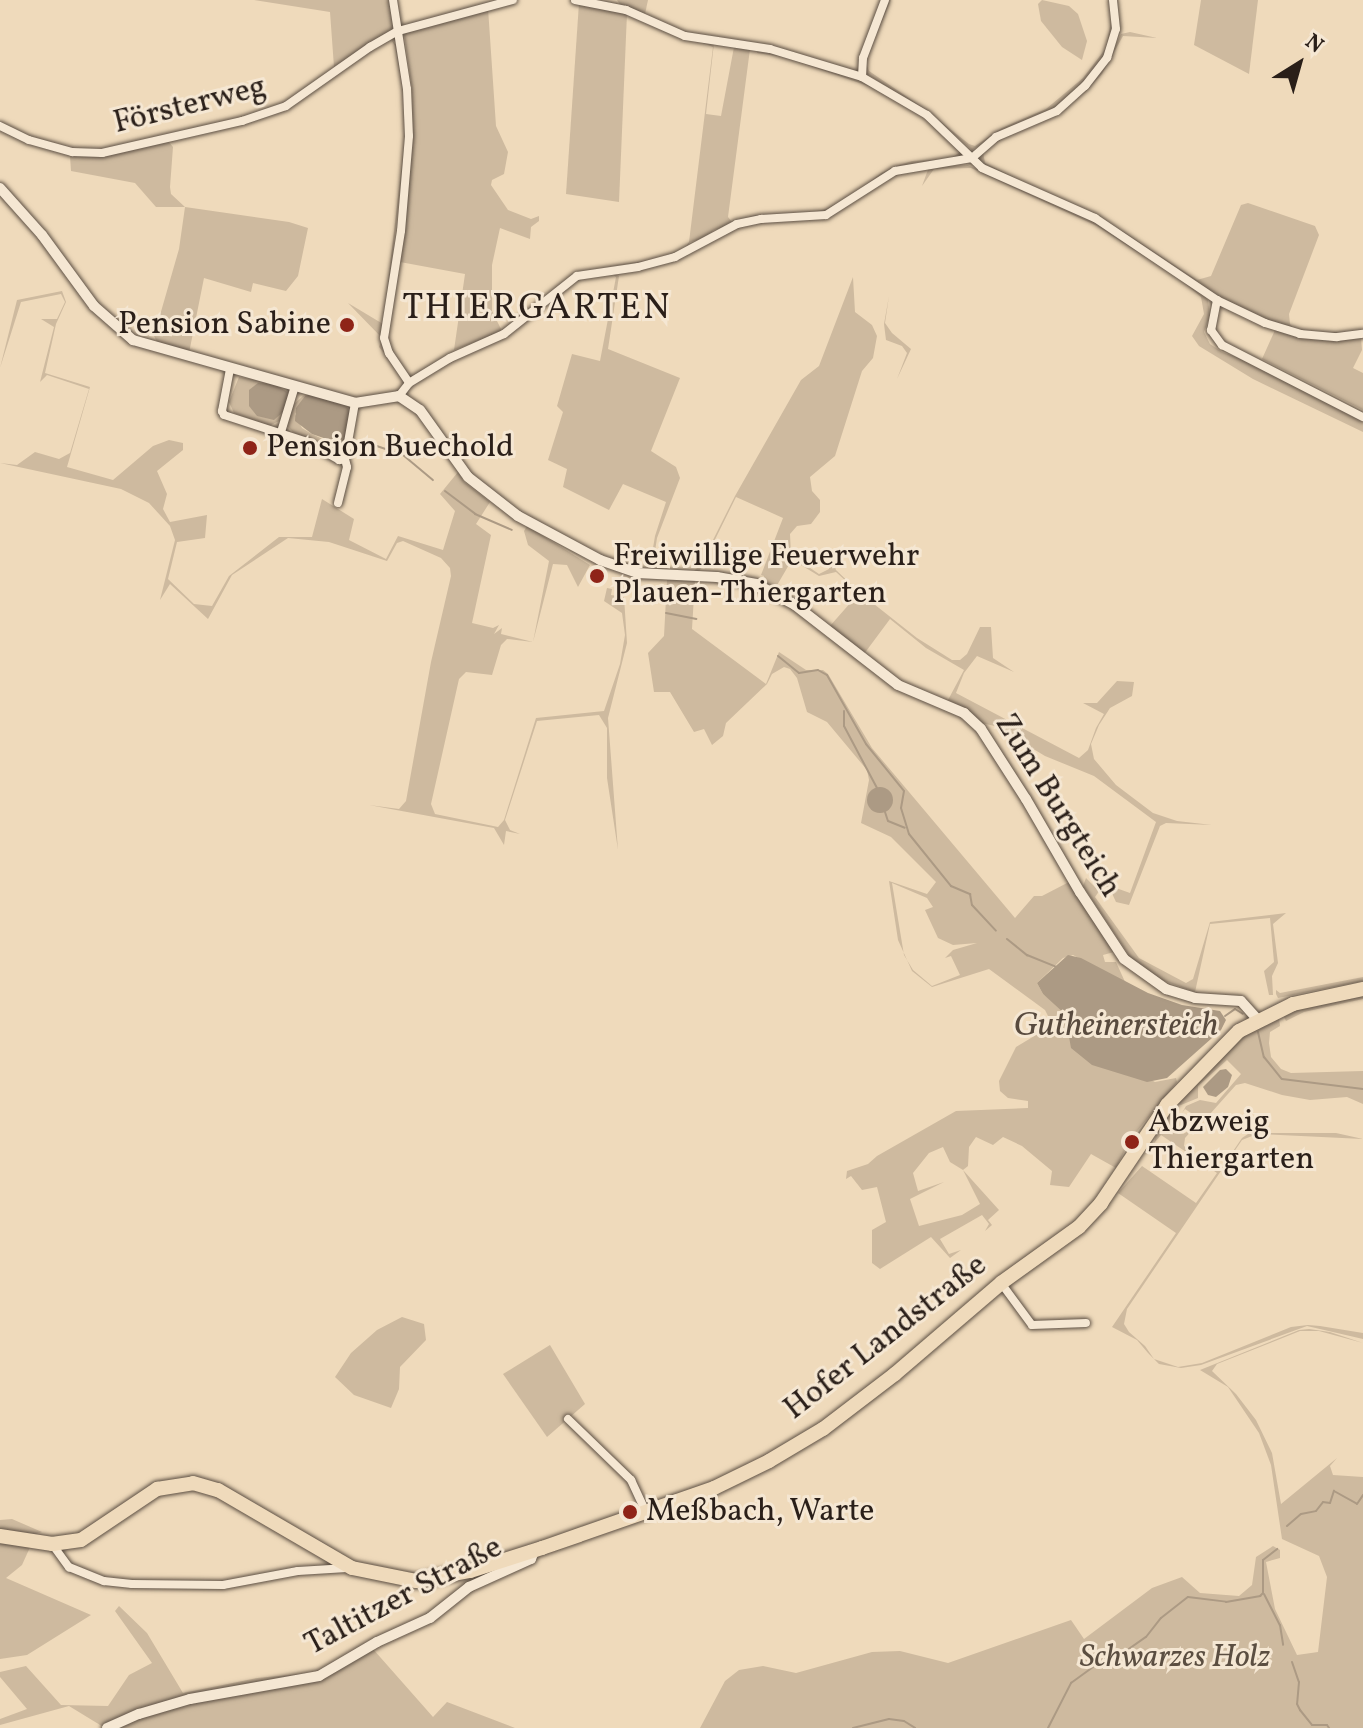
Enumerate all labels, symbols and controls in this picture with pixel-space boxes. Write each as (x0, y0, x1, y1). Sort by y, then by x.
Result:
north arrow (1259, 24, 1339, 104)
text: N (1298, 27, 1329, 62)
street label: Försterweg (110, 69, 270, 143)
district label: THIERGARTEN (402, 288, 672, 332)
place label: Pension Sabine (118, 306, 331, 344)
marker: Pension Sabine (338, 316, 356, 334)
place label: Pension Buechold (266, 429, 514, 467)
marker: Pension Buechold (241, 439, 259, 457)
place label: Freiwillige Feuerwehr Plauen-Thiergarten (613, 539, 920, 614)
marker: Freiwillige Feuerwehr Plauen-Thiergarten (588, 567, 606, 585)
street label: Zum Burgteich (985, 707, 1129, 905)
water label: Gutheinersteich (1014, 1007, 1218, 1047)
place label: Abzweig Thiergarten (1148, 1105, 1314, 1180)
marker: Abzweig Thiergarten (1123, 1133, 1141, 1151)
street label: Hofer Landstraße (777, 1247, 995, 1429)
place label: Meßbach, Warte (646, 1493, 875, 1531)
marker: Meßbach, Warte (621, 1503, 639, 1521)
street label: Taltitzer Straße (299, 1529, 509, 1665)
park label: Schwarzes Holz (1080, 1639, 1270, 1677)

